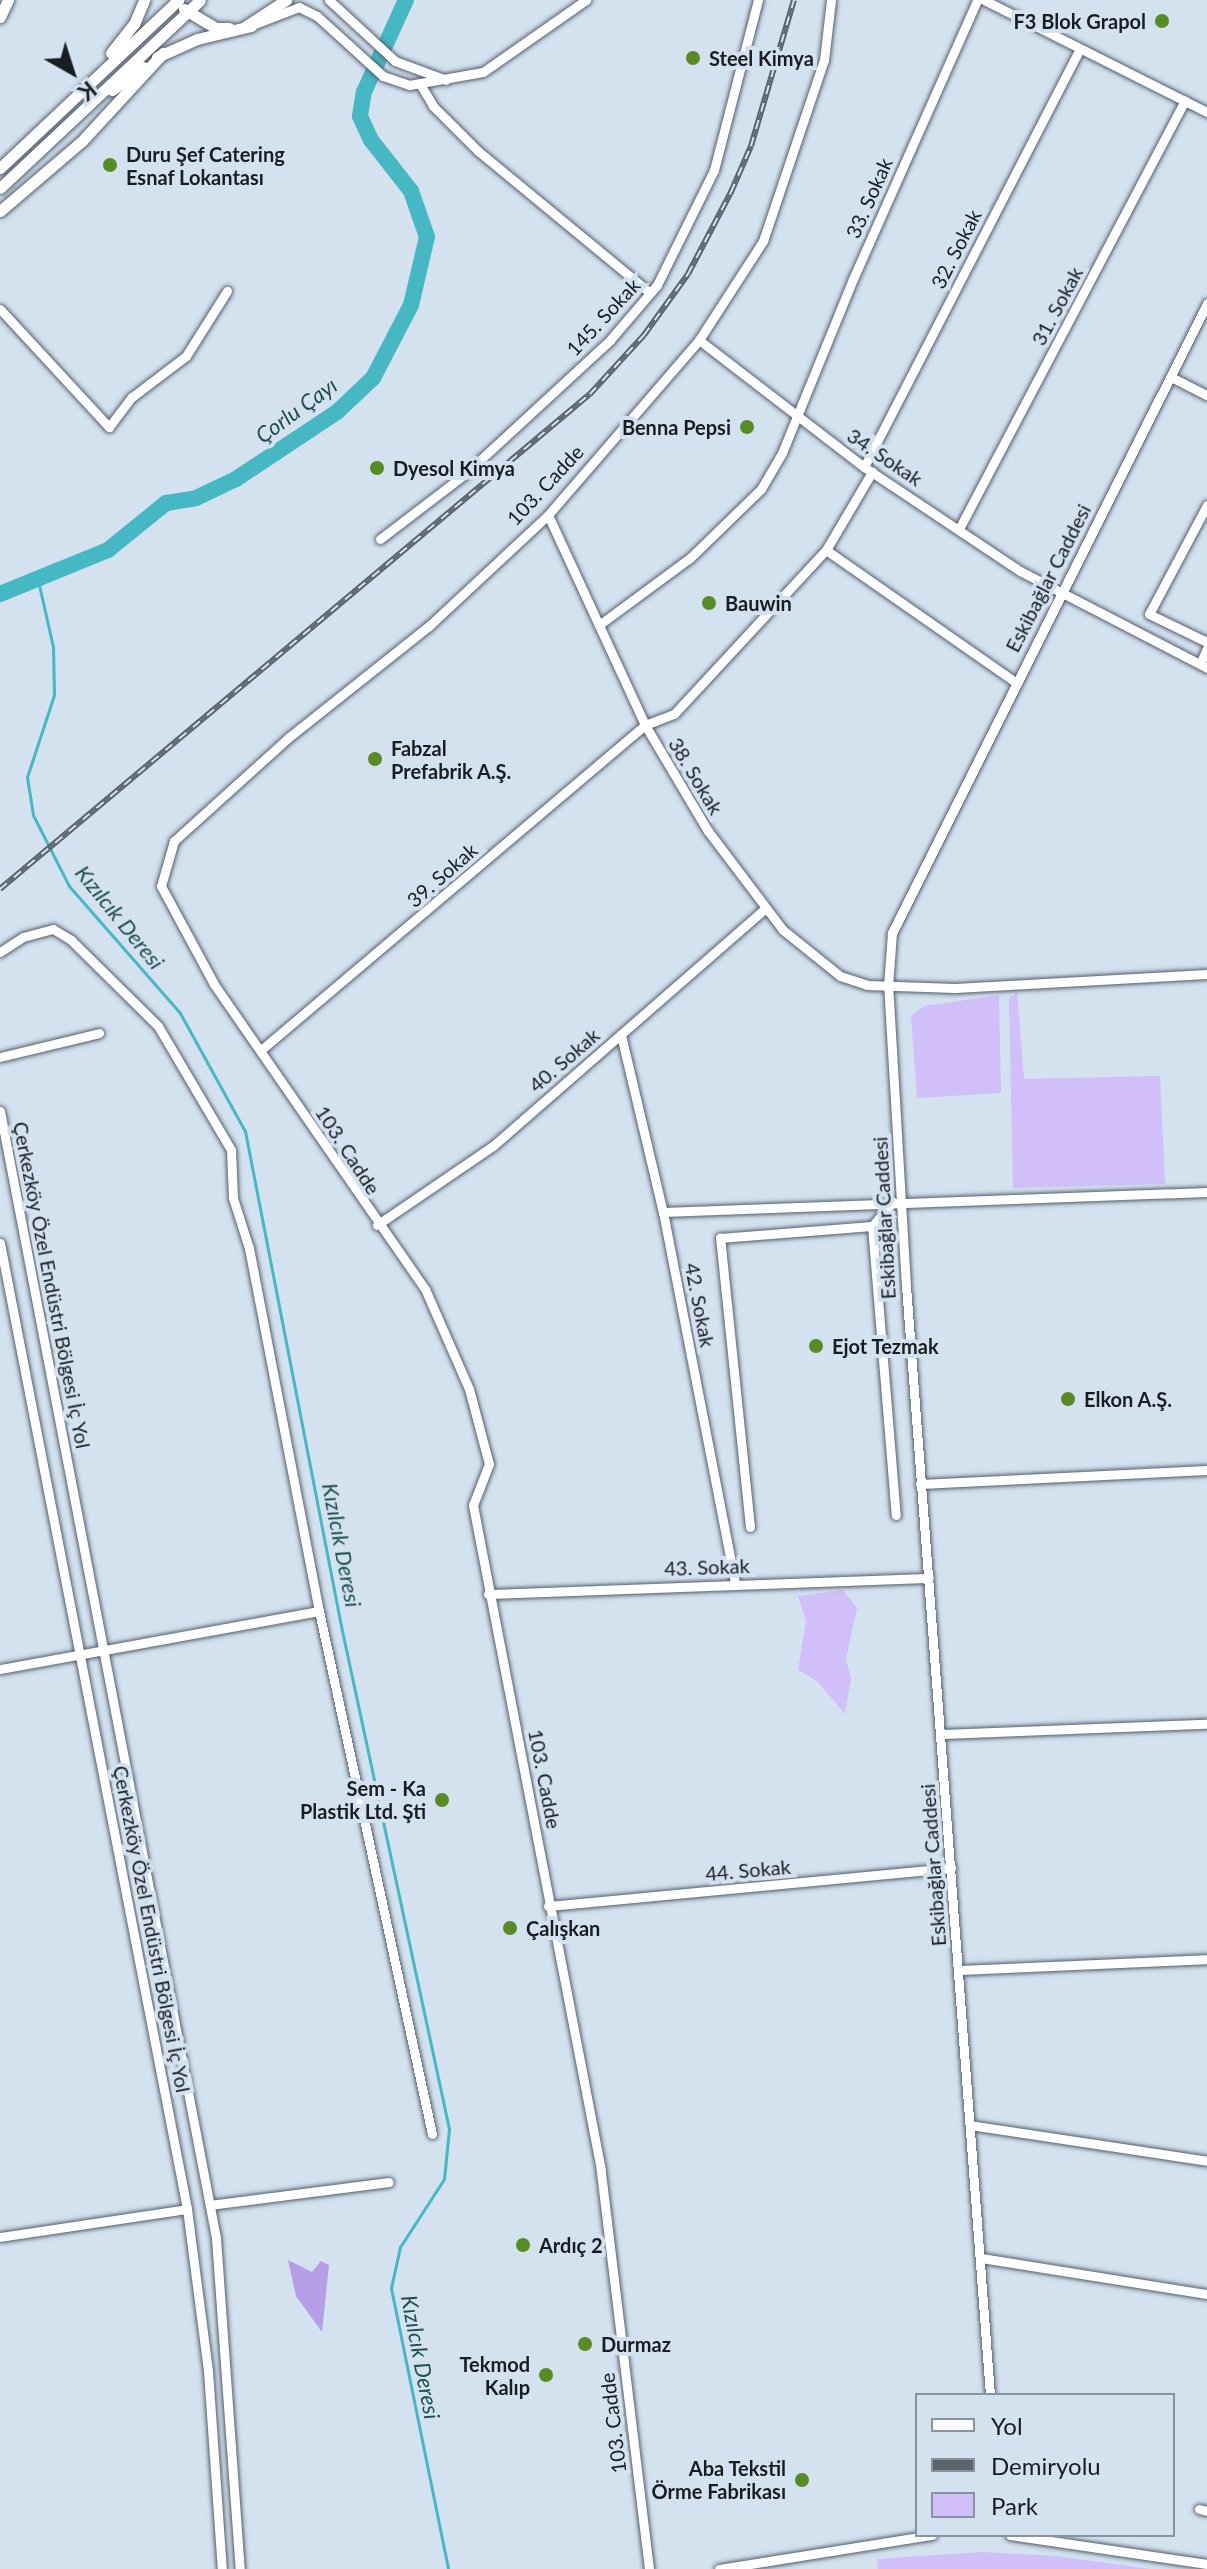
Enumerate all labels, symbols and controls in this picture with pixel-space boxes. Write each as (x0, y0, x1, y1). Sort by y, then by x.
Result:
place label: F3 Blok Grapol (1014, 9, 1146, 33)
marker: F3 Blok Grapol (1153, 12, 1171, 30)
north arrow (32, 32, 112, 112)
place label: Steel Kimya (709, 46, 814, 70)
marker: Steel Kimya (684, 49, 702, 67)
text: K (73, 76, 102, 106)
place label: Duru Şef Catering Esnaf Lokantası (126, 142, 285, 189)
street label: 33. Sokak (841, 154, 897, 242)
marker: Duru Şef Catering Esnaf Lokantası (101, 156, 119, 174)
street label: 32. Sokak (926, 205, 986, 293)
street label: 31. Sokak (1026, 263, 1088, 349)
street label: 145. Sokak (561, 273, 645, 361)
water label: Çorlu Çayı (250, 372, 342, 448)
place label: Benna Pepsi (622, 415, 731, 439)
marker: Benna Pepsi (738, 418, 756, 436)
street label: 34. Sokak (843, 423, 927, 491)
street label: 103. Cadde (502, 440, 588, 530)
place label: Dyesol Kimya (393, 456, 515, 480)
marker: Dyesol Kimya (368, 459, 386, 477)
street label: Eskibağlar Caddesi (1000, 500, 1096, 656)
place label: Bauwin (725, 591, 792, 615)
marker: Bauwin (700, 594, 718, 612)
street label: 38. Sokak (664, 733, 728, 819)
place label: Fabzal Prefabrik A.Ş. (391, 736, 512, 783)
marker: Fabzal Prefabrik A.Ş. (366, 750, 384, 768)
street label: 39. Sokak (402, 838, 482, 912)
water label: Kızılcık Deresi (70, 860, 170, 974)
street label: 40. Sokak (524, 1023, 604, 1097)
street label: 103. Cadde (310, 1101, 386, 1199)
street label: Çerkezköy Özel Endüstri Bölgesi İç Yol (8, 1119, 96, 1451)
street label: Eskibağlar Caddesi (868, 1136, 900, 1300)
street label: 42. Sokak (680, 1261, 720, 1349)
place label: Ejot Tezmak (832, 1334, 939, 1358)
marker: Ejot Tezmak (807, 1337, 825, 1355)
place label: Elkon A.Ş. (1084, 1387, 1173, 1411)
marker: Elkon A.Ş. (1059, 1390, 1077, 1408)
water label: Kızılcık Deresi (317, 1481, 367, 1609)
street label: 43. Sokak (664, 1554, 750, 1580)
street label: 103. Cadde (524, 1727, 566, 1831)
street label: Çerkezköy Özel Endüstri Bölgesi İç Yol (108, 1763, 196, 2095)
place label: Sem - Ka Plastik Ltd. Şti (300, 1776, 426, 1823)
street label: Eskibağlar Caddesi (915, 1783, 951, 1947)
marker: Sem - Ka Plastik Ltd. Şti (433, 1791, 451, 1809)
street label: 44. Sokak (704, 1854, 792, 1886)
place label: Çalışkan (526, 1916, 600, 1940)
marker: Çalışkan (501, 1919, 519, 1937)
place label: Ardıç 2 (539, 2233, 603, 2257)
marker: Ardıç 2 (514, 2236, 532, 2254)
water label: Kızılcık Deresi (396, 2293, 446, 2421)
place label: Durmaz (601, 2332, 671, 2356)
marker: Durmaz (576, 2335, 594, 2353)
place label: Tekmod Kalıp (459, 2352, 530, 2399)
marker: Tekmod Kalıp (537, 2366, 555, 2384)
street label: 103. Cadde (595, 2371, 631, 2475)
legend (915, 2393, 1175, 2537)
text: Yol (991, 2411, 1023, 2440)
text: Demiryolu (991, 2451, 1101, 2480)
place label: Aba Tekstil Örme Fabrikası (652, 2456, 786, 2503)
marker: Aba Tekstil Örme Fabrikası (793, 2471, 811, 2489)
text: Park (991, 2491, 1038, 2520)

